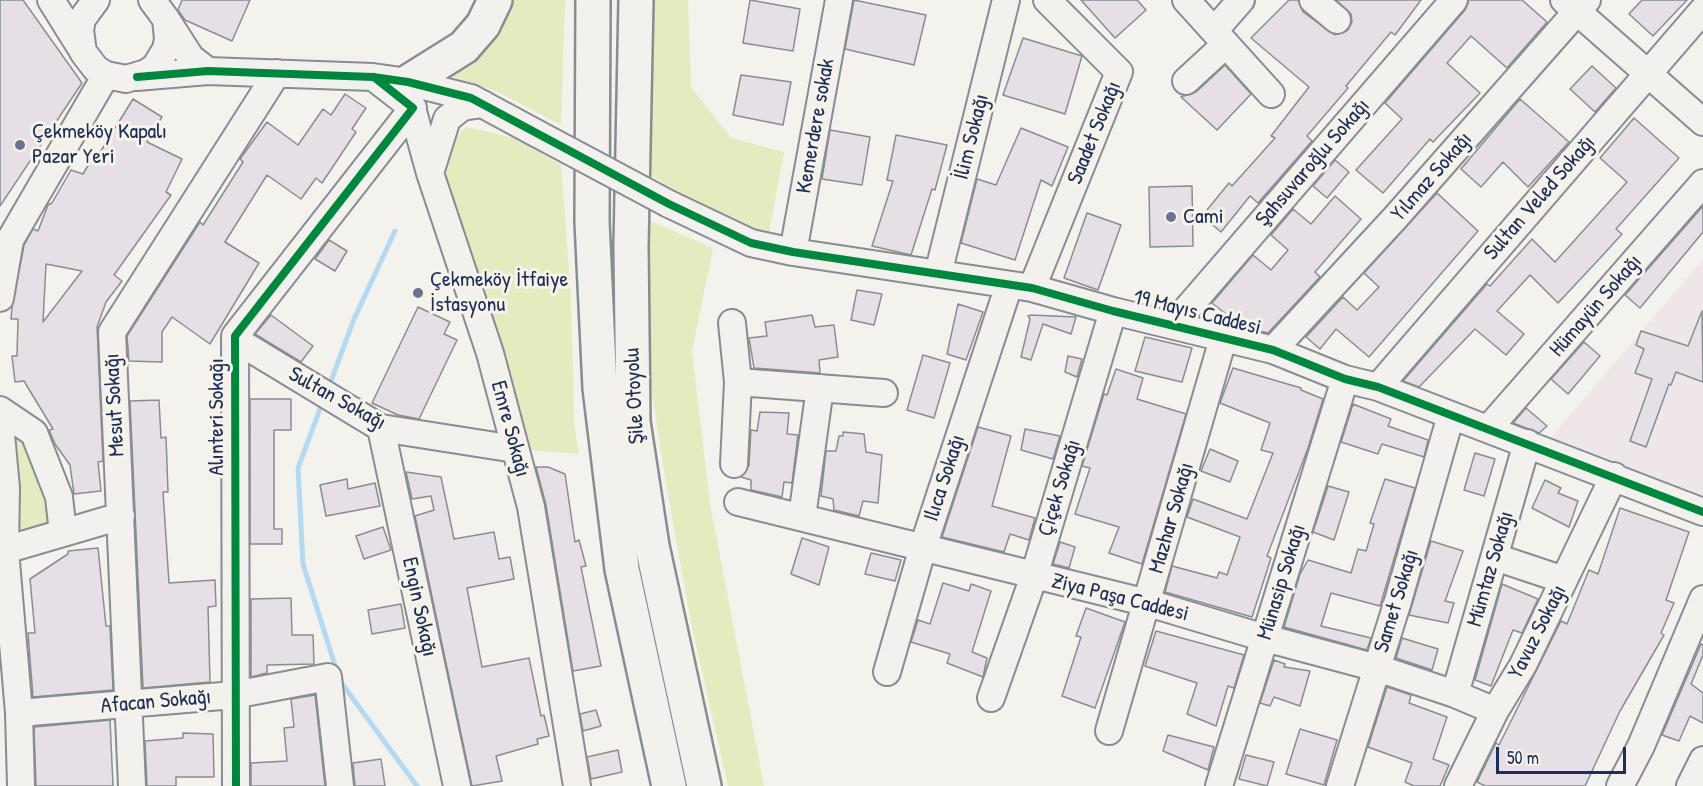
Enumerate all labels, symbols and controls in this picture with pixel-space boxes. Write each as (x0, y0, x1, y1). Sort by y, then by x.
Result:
street label: Kemerdere sokak (791, 57, 841, 195)
street label: Saadet Sokağı (1062, 78, 1128, 188)
street label: İlim Sokağı (949, 91, 995, 183)
street label: Şahsuvaroğlu Sokağı (1250, 94, 1376, 232)
place label: Çekmeköy Kapalı Pazar Yeri (32, 119, 167, 170)
street label: Yılmaz Sokağı (1386, 127, 1478, 227)
street label: Sultan Veled Sokağı (1479, 130, 1601, 266)
marker: Çekmeköy Kapalı Pazar Yeri (13, 138, 27, 152)
place label: Cami (1183, 204, 1224, 230)
marker: Cami (1164, 210, 1178, 224)
street label: Hümayün Sokağı (1544, 249, 1648, 363)
place label: Çekmeköy İtfaiye İstasyonu (430, 267, 568, 318)
street label: 19 Mayıs Caddesi (1130, 284, 1264, 342)
marker: Çekmeköy İtfaiye İstasyonu (411, 286, 425, 300)
street label: Şile Otoyolu (619, 347, 651, 445)
street label: Mesut Sokağı (99, 353, 131, 457)
street label: Alınteri Sokağı (204, 358, 230, 476)
street label: Sultan Sokağı (284, 361, 390, 437)
street label: Emre Sokağı (485, 378, 535, 480)
street label: Ilıca Sokağı (919, 431, 971, 525)
street label: Çiçek Sokağı (1033, 436, 1087, 540)
street label: Mazhar Sokağı (1144, 460, 1200, 576)
street label: Mümtaz Sokağı (1462, 508, 1520, 630)
street label: Münasip Sokağı (1252, 521, 1312, 643)
street label: Samet Sokağı (1369, 546, 1425, 656)
street label: Engin Sokağı (396, 555, 442, 659)
street label: Ziya Paşa Caddesi (1049, 568, 1191, 628)
street label: Yavuz Sokağı (1503, 581, 1573, 683)
street label: Afacan Sokağı (100, 684, 212, 720)
scale bar (1499, 735, 1630, 773)
text: 50 m (1507, 745, 1539, 770)

